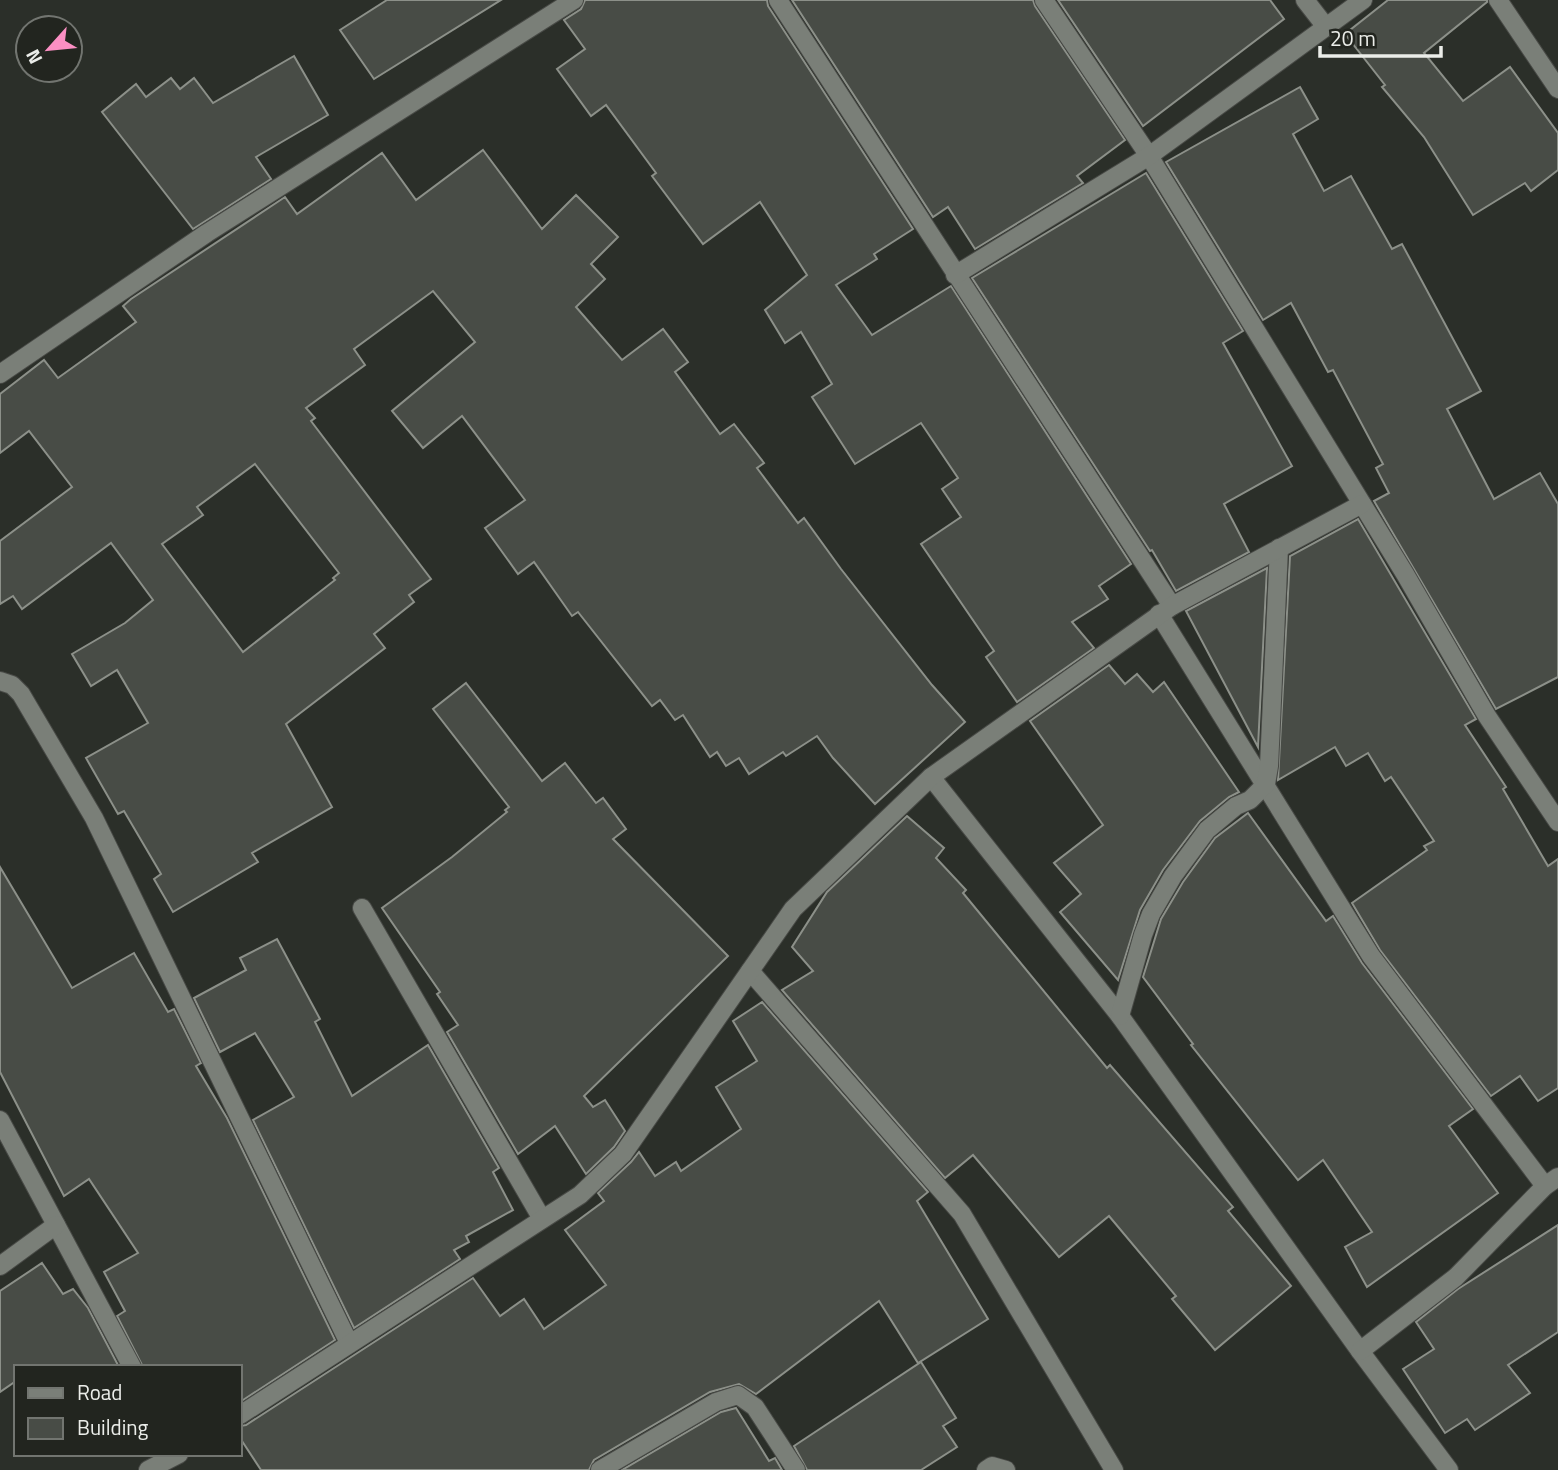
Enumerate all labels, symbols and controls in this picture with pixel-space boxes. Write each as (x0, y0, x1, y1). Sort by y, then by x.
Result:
north arrow (14, 14, 84, 84)
scale bar (1320, 14, 1441, 58)
text: 20 m (1330, 22, 1376, 54)
text: N (17, 44, 49, 69)
legend (14, 1365, 242, 1456)
text: Road (77, 1376, 122, 1408)
text: Building (77, 1411, 149, 1443)

